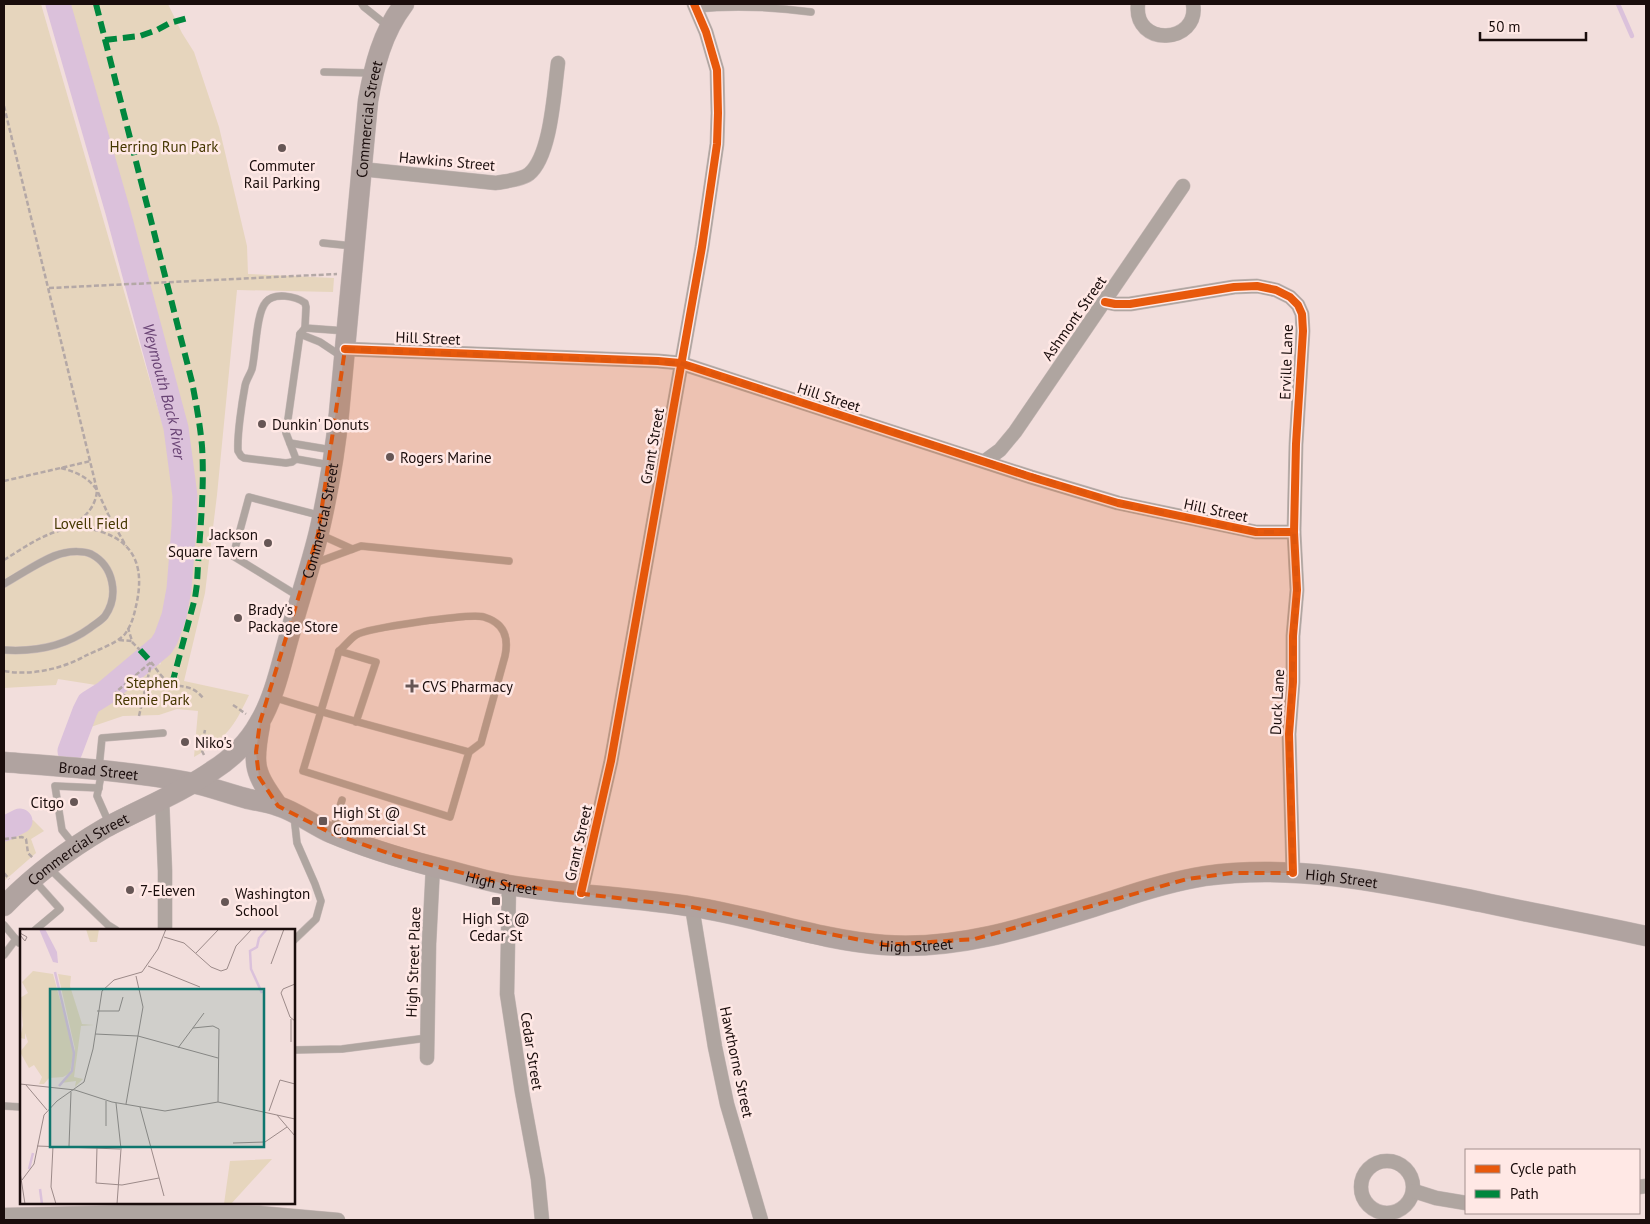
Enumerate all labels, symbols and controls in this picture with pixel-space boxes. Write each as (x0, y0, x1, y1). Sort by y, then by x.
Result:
scale bar (1480, 10, 1586, 42)
text: 50 m (1488, 17, 1521, 36)
street label: Commercial Street (351, 58, 386, 178)
park label: Herring Run Park (110, 137, 219, 156)
marker: Commuter Rail Parking (276, 142, 288, 154)
street label: Hawkins Street (398, 147, 496, 175)
place label: Commuter Rail Parking (244, 156, 320, 192)
street label: Ashmont Street (1038, 272, 1110, 364)
water label: Weymouth Back River (138, 321, 190, 463)
street label: Erville Lane (1275, 324, 1297, 400)
street label: Hill Street (395, 327, 461, 349)
street label: Hill Street (795, 378, 863, 416)
street label: Grant Street (636, 406, 668, 486)
place label: Dunkin' Donuts (272, 415, 369, 434)
marker: Dunkin' Donuts (256, 418, 268, 430)
place label: Rogers Marine (400, 448, 492, 467)
marker: Rogers Marine (384, 451, 396, 463)
street label: Commercial Street (297, 461, 342, 581)
street label: Hill Street (1182, 494, 1250, 526)
park label: Lovell Field (54, 514, 128, 533)
place label: Jackson Square Tavern (168, 525, 258, 561)
marker: Jackson Square Tavern (262, 537, 274, 549)
place label: Brady's Package Store (248, 600, 338, 636)
marker: Brady's Package Store (232, 612, 244, 624)
street label: Duck Lane (1266, 668, 1288, 736)
park label: Stephen Rennie Park (114, 673, 191, 709)
place label: CVS Pharmacy (422, 677, 513, 696)
marker: CVS Pharmacy (406, 680, 418, 692)
place label: Niko's (195, 733, 232, 752)
marker: Niko's (179, 736, 191, 748)
street label: Broad Street (58, 757, 140, 784)
place label: Citgo (30, 793, 64, 812)
marker: Citgo (68, 796, 80, 808)
place label: High St @ Commercial St (333, 803, 426, 839)
street label: Grant Street (560, 803, 596, 883)
street label: Commercial Street (23, 808, 132, 889)
marker: High St @ Commercial St (317, 815, 329, 827)
street label: High Street (1305, 864, 1379, 892)
street label: High Street (464, 866, 539, 899)
place label: 7-Eleven (140, 881, 195, 900)
marker: 7-Eleven (124, 884, 136, 896)
place label: Washington School (235, 884, 310, 920)
marker: High St @ Cedar St (490, 895, 502, 907)
marker: Washington School (219, 896, 231, 908)
street label: High Street Place (402, 906, 424, 1018)
place label: High St @ Cedar St (462, 909, 530, 945)
inset map (20, 929, 295, 1204)
street label: High Street (879, 933, 954, 955)
street label: Hawthorne Street (716, 1005, 758, 1119)
street label: Cedar Street (516, 1011, 548, 1091)
legend (1465, 1149, 1640, 1214)
text: Cycle path (1510, 1159, 1576, 1178)
text: Path (1510, 1184, 1539, 1203)

